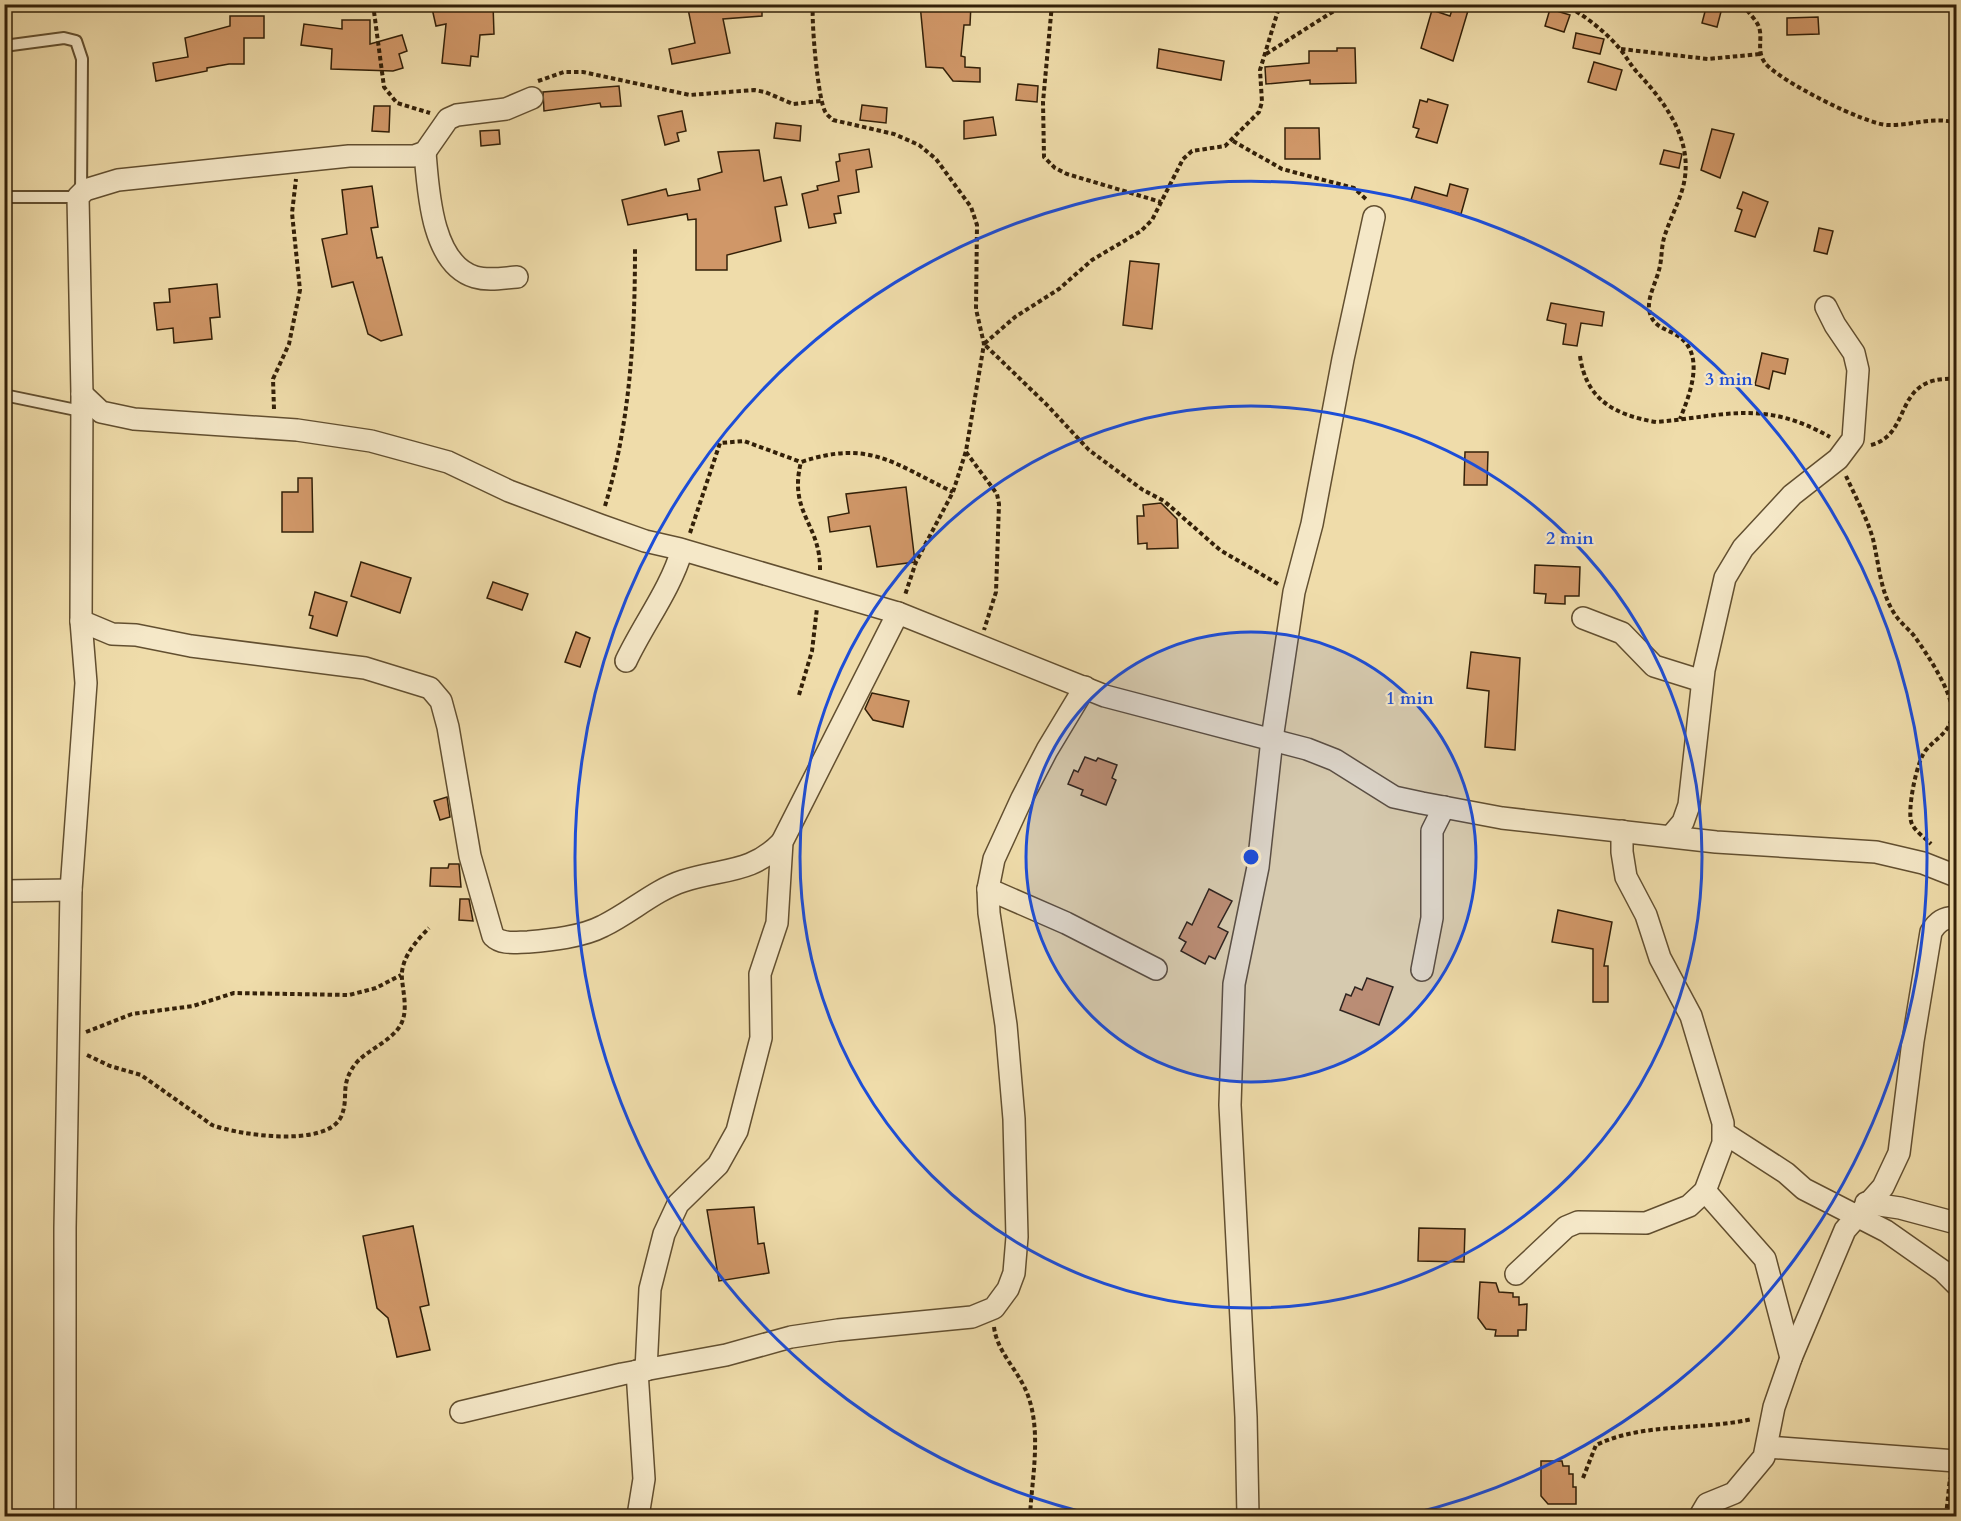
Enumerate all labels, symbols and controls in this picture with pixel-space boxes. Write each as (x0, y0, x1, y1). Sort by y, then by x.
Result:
text: 3 min (1705, 367, 1753, 392)
text: 2 min (1546, 526, 1594, 551)
text: 1 min (1386, 686, 1434, 711)
centre of rings (1241, 847, 1261, 867)

